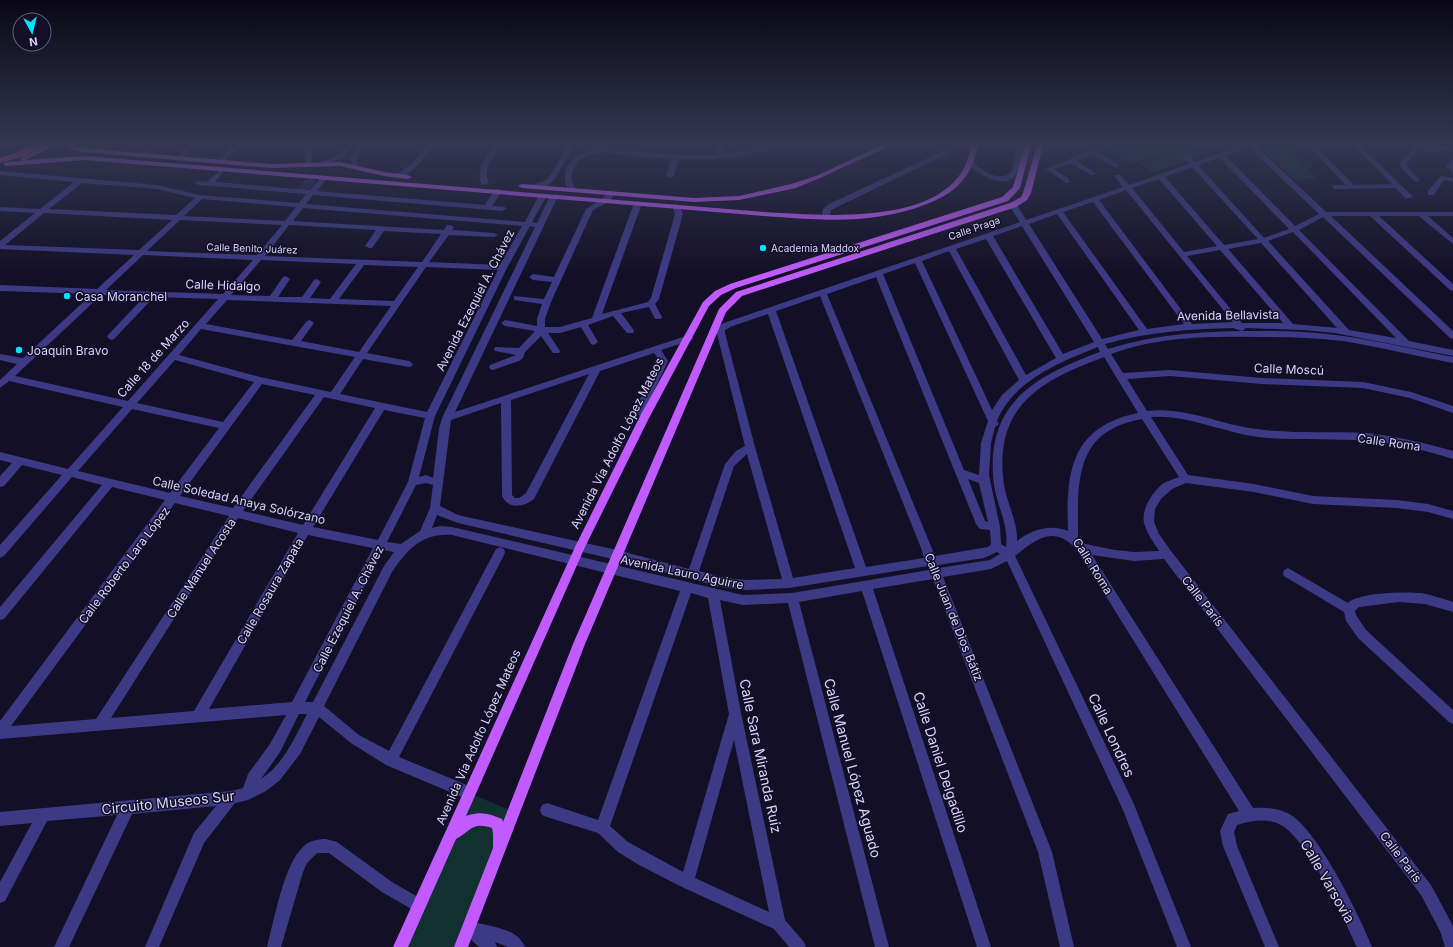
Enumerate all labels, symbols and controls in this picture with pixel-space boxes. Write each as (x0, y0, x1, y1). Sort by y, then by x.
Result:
north arrow (12, 12, 52, 52)
text: N (28, 34, 39, 49)
street label: Calle Praga (947, 214, 1001, 242)
street label: Avenida Ezequiel A. Chávez (433, 227, 517, 373)
street label: Calle Benito Juárez (206, 240, 298, 256)
place label: Academia Maddox (771, 242, 860, 254)
marker: Academia Maddox (758, 243, 768, 253)
street label: Calle Hidalgo (185, 276, 261, 294)
place label: Casa Moranchel (75, 289, 167, 304)
marker: Casa Moranchel (62, 291, 72, 301)
street label: Avenida Bellavista (1177, 307, 1279, 323)
street label: Calle 18 de Marzo (114, 316, 192, 400)
place label: Joaquin Bravo (27, 343, 108, 358)
marker: Joaquin Bravo (14, 345, 24, 355)
street label: Avenida Via Adolfo López Mateos (567, 355, 667, 531)
street label: Calle Moscú (1254, 360, 1324, 378)
street label: Calle Roma (1356, 430, 1422, 454)
street label: Calle Soledad Anaya Solórzano (151, 473, 327, 527)
street label: Calle Roberto Lara López (75, 503, 173, 627)
street label: Calle Manuel Acosta (163, 515, 239, 621)
street label: Calle Rosaura Zapata (233, 535, 307, 647)
street label: Calle Roma (1070, 535, 1116, 597)
street label: Calle Ezequiel A. Chávez (309, 543, 387, 675)
street label: Calle Juan de Dios Bátiz (921, 551, 987, 683)
street label: Avenida Lauro Aguirre (619, 552, 745, 592)
street label: Calle París (1179, 573, 1227, 629)
street label: Avenida Via Adolfo López Mateos (432, 647, 524, 827)
street label: Calle Manuel López Aguado (821, 676, 885, 860)
street label: Calle Sara Miranda Ruíz (736, 677, 786, 835)
street label: Calle Daniel Delgadillo (910, 689, 972, 835)
street label: Calle Londres (1085, 690, 1139, 780)
street label: Circuito Museos Sur (101, 787, 235, 817)
street label: Calle París (1377, 829, 1425, 885)
street label: Calle Varsovia (1297, 836, 1359, 926)

